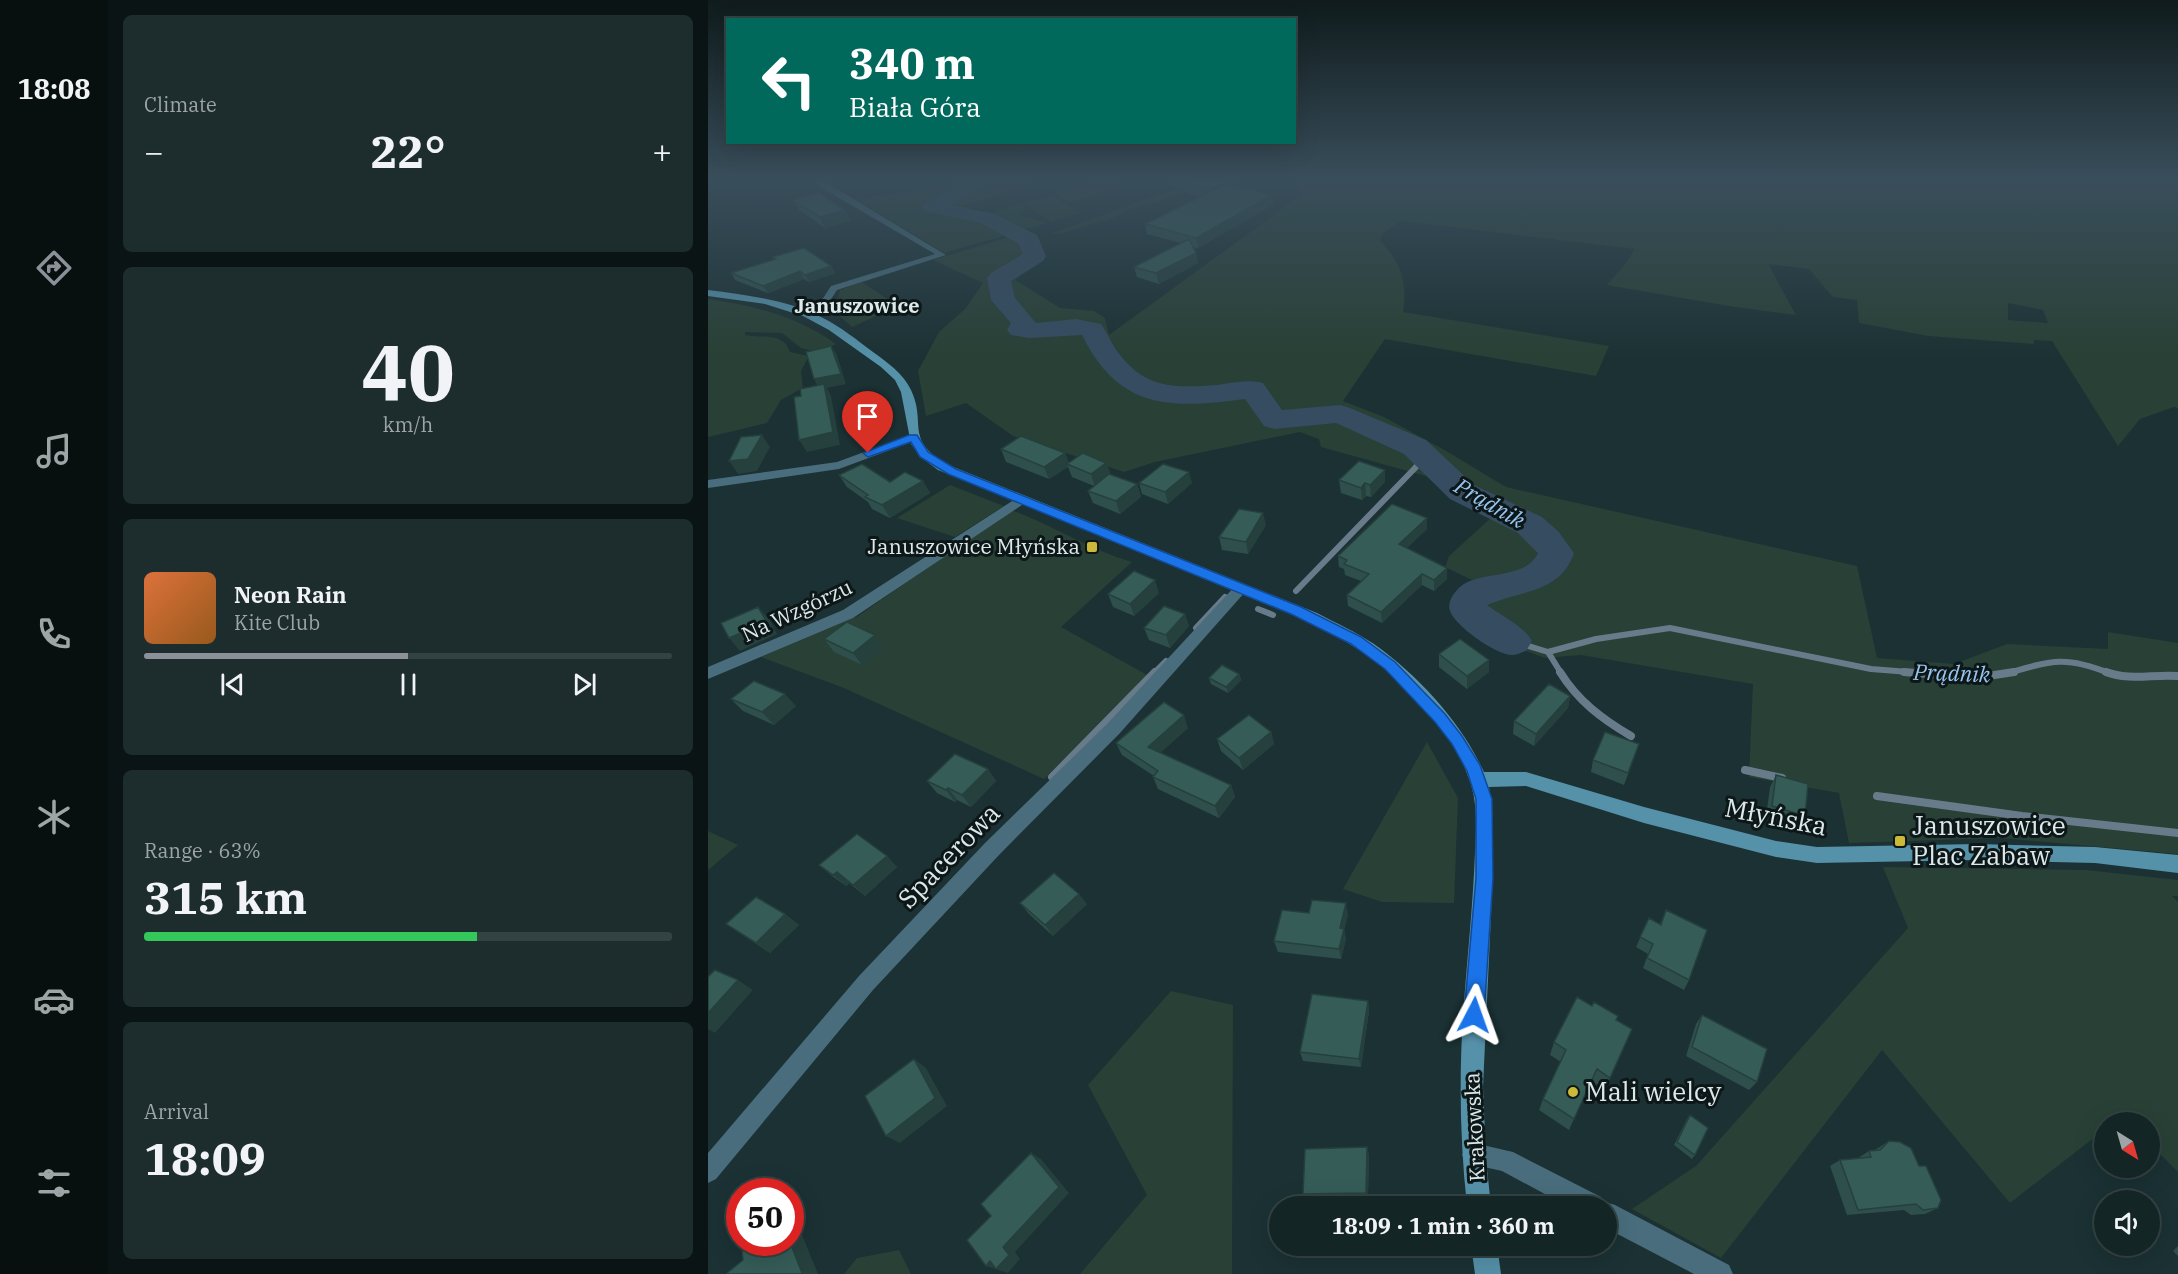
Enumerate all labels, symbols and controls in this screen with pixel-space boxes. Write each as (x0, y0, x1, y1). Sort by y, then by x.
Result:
text: 340 m (849, 36, 975, 91)
icon: left (750, 42, 828, 120)
text: 18:08 (18, 71, 90, 106)
text: Biała Góra (849, 89, 981, 124)
text: Climate (144, 91, 217, 118)
text: 22° (370, 122, 446, 180)
text: − (144, 130, 164, 173)
text: + (652, 130, 672, 173)
icon: directions (33, 247, 75, 289)
district label: Januszowice (795, 292, 919, 319)
text: 40 (361, 321, 455, 422)
pin (842, 391, 893, 453)
icon: arrive (851, 400, 884, 433)
text: km/h (383, 411, 433, 438)
icon: music (33, 430, 75, 472)
water label: Prądnik (1449, 470, 1531, 535)
place label: Januszowice Młyńska (868, 532, 1080, 560)
marker: Januszowice Młyńska (1085, 540, 1099, 554)
street label: Na Wzgórzu (737, 572, 856, 648)
text: Neon Rain (234, 580, 347, 609)
text: Kite Club (234, 609, 320, 636)
icon: phone (33, 613, 75, 655)
water label: Prądnik (1912, 657, 1991, 688)
icon: previous (216, 668, 249, 701)
icon: pause (392, 668, 425, 701)
icon: next (568, 668, 601, 701)
street label: Młyńska (1722, 789, 1830, 843)
icon: climate (33, 796, 75, 838)
street label: Spacerowa (890, 796, 1007, 915)
place label: Januszowice Plac Zabaw (1912, 808, 2066, 872)
marker: Januszowice Plac Zabaw (1893, 834, 1907, 848)
text: Range · 63% (144, 837, 261, 864)
text: 315 km (144, 868, 307, 926)
icon: car (33, 979, 75, 1021)
position arrow (1442, 983, 1506, 1047)
street label: Krakowska (1457, 1072, 1491, 1182)
place label: Mali wielcy (1585, 1074, 1721, 1108)
marker: Mali wielcy (1566, 1085, 1580, 1099)
text: Arrival (144, 1098, 209, 1125)
north arrow (2094, 1112, 2160, 1178)
map controls (2094, 1112, 2160, 1256)
text: 18:09 (144, 1129, 266, 1187)
icon: filters (33, 1162, 75, 1204)
speed limit sign: 50 (726, 1178, 804, 1256)
button: sound (2094, 1190, 2160, 1256)
text: 18:09 · 1 min · 360 m (1331, 1211, 1555, 1240)

